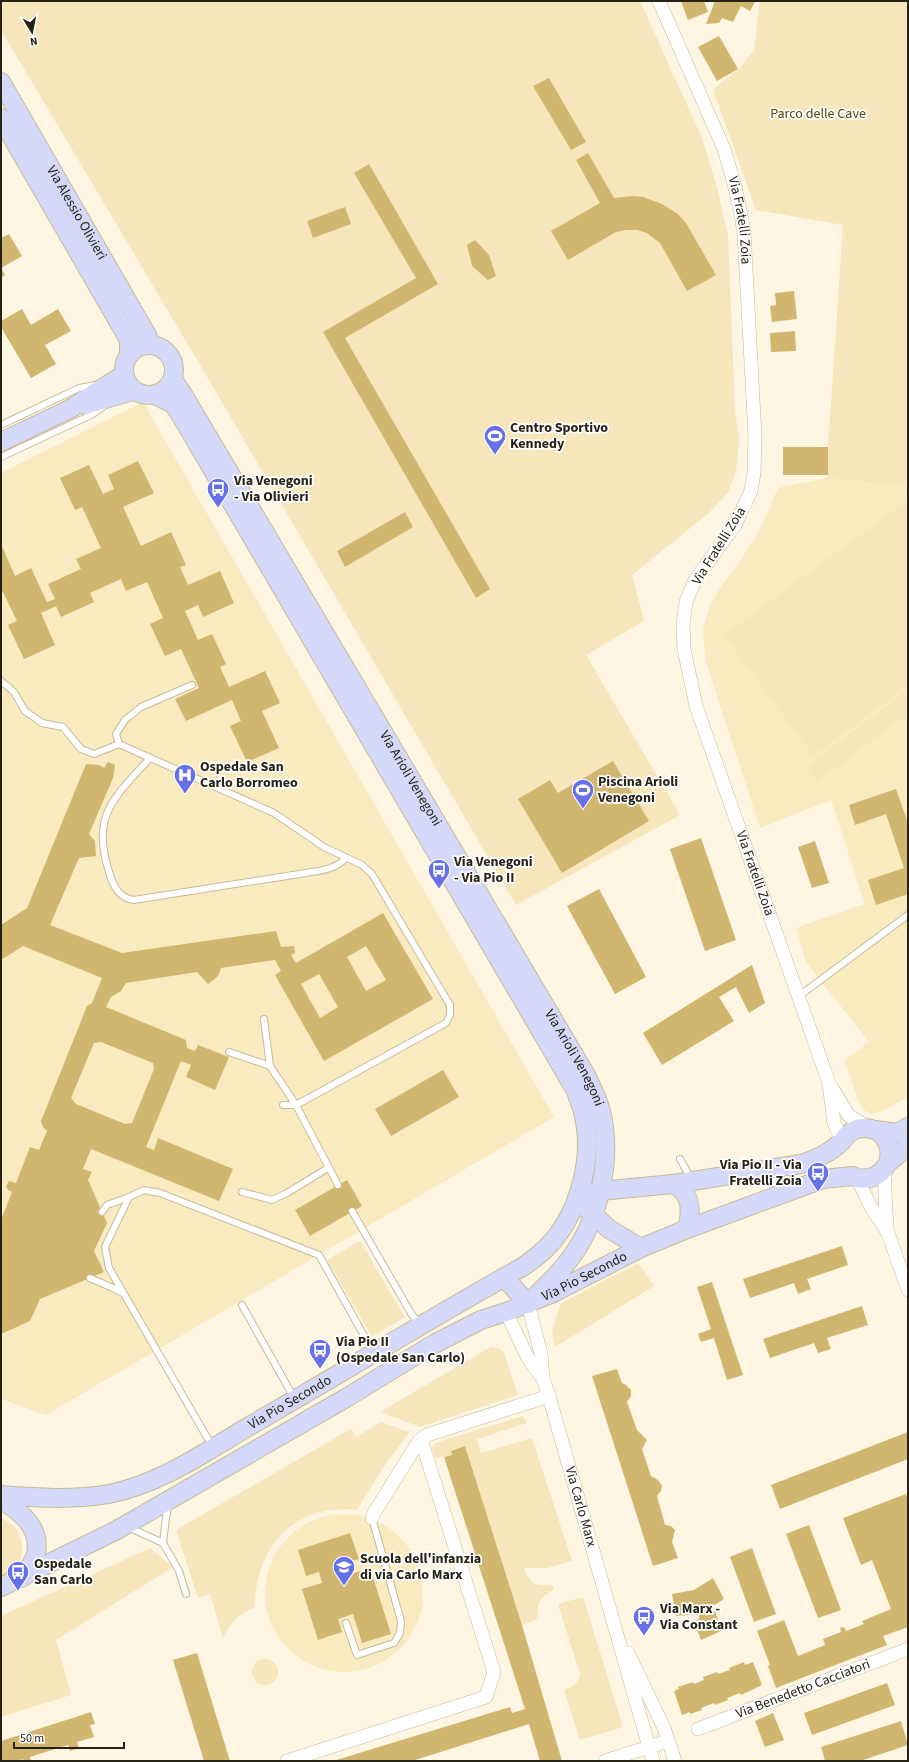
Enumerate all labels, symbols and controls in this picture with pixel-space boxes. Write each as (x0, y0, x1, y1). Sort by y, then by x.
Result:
north arrow (12, 12, 52, 52)
text: N (29, 33, 39, 49)
park label: Parco delle Cave (770, 104, 866, 124)
street label: Via Alessio Olivieri (41, 162, 112, 264)
street label: Via Fratelli Zoia (723, 174, 756, 265)
place label: Centro Sportivo Kennedy (510, 418, 608, 454)
sports icon: Centro Sportivo Kennedy (482, 423, 508, 456)
place label: Via Venegoni - Via Olivieri (233, 471, 313, 507)
bus stop icon: Via Venegoni - Via Olivieri (205, 476, 231, 509)
street label: Via Fratelli Zoia (687, 503, 751, 589)
street label: Via Arioli Venegoni (374, 727, 447, 830)
place label: Ospedale San Carlo Borromeo (200, 757, 298, 793)
hospital icon: Ospedale San Carlo Borromeo (172, 762, 198, 795)
place label: Piscina Arioli Venegoni (597, 772, 678, 808)
sports icon: Piscina Arioli Venegoni (570, 777, 596, 810)
street label: Via Fratelli Zoia (731, 828, 779, 919)
place label: Via Venegoni - Via Pio II (453, 852, 533, 888)
bus stop icon: Via Venegoni - Via Pio II (426, 857, 452, 890)
street label: Via Arioli Venegoni (539, 1006, 609, 1109)
place label: Via Pio II - Via Fratelli Zoia (719, 1155, 802, 1191)
bus stop icon: Via Pio II - Via Fratelli Zoia (805, 1160, 831, 1193)
street label: Via Pio Secondo (539, 1247, 631, 1307)
place label: Via Pio II (Ospedale San Carlo) (335, 1332, 465, 1368)
bus stop icon: Via Pio II (Ospedale San Carlo) (307, 1337, 333, 1370)
street label: Via Pio Secondo (245, 1370, 335, 1435)
street label: Via Carlo Marx (560, 1464, 602, 1550)
place label: Scuola dell'infanzia di via Carlo Marx (360, 1549, 481, 1585)
place label: Ospedale San Carlo (34, 1554, 93, 1590)
school or university icon: Scuola dell'infanzia di via Carlo Marx (331, 1554, 357, 1587)
bus stop icon: Ospedale San Carlo (5, 1559, 31, 1592)
place label: Via Marx - Via Constant (659, 1599, 738, 1635)
bus stop icon: Via Marx - Via Constant (631, 1604, 657, 1637)
street label: Via Benedetto Cacciatori (733, 1654, 873, 1724)
scale bar (14, 1724, 124, 1750)
text: 50 m (20, 1730, 44, 1747)

